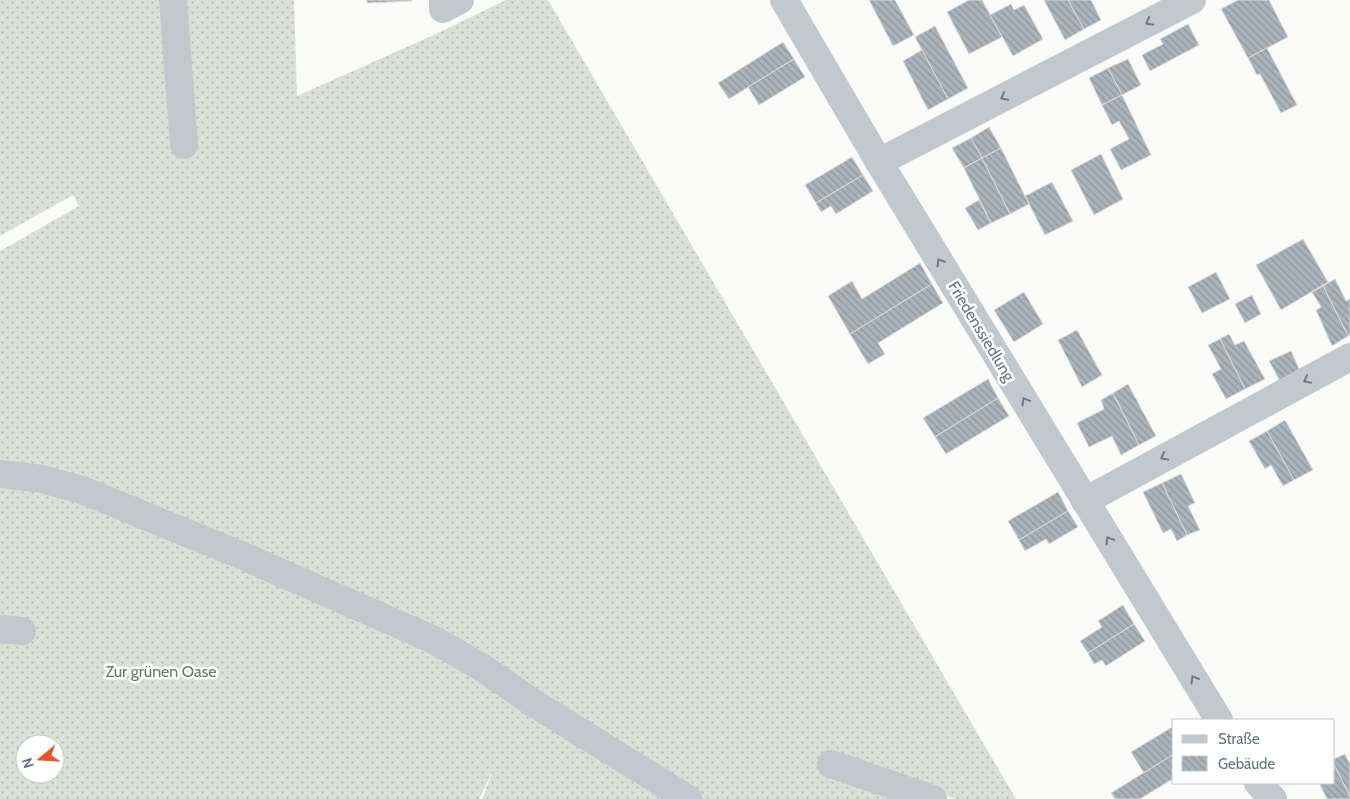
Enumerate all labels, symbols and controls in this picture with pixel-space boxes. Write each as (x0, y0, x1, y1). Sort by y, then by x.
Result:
one-way arrow (1145, 16, 1154, 26)
one-way arrow (1001, 91, 1010, 101)
one-way arrow (937, 259, 947, 268)
street label: Friedenssiedlung (944, 278, 1019, 385)
one-way arrow (1303, 374, 1312, 384)
one-way arrow (1021, 398, 1031, 407)
one-way arrow (1161, 451, 1170, 461)
one-way arrow (1106, 536, 1116, 545)
park label: Zur grünen Oase (105, 662, 217, 681)
one-way arrow (1190, 675, 1200, 684)
legend (1172, 719, 1335, 784)
text: Straße (1218, 730, 1260, 748)
north arrow (15, 734, 65, 784)
text: Gebäude (1218, 755, 1275, 773)
text: N (18, 756, 38, 771)

